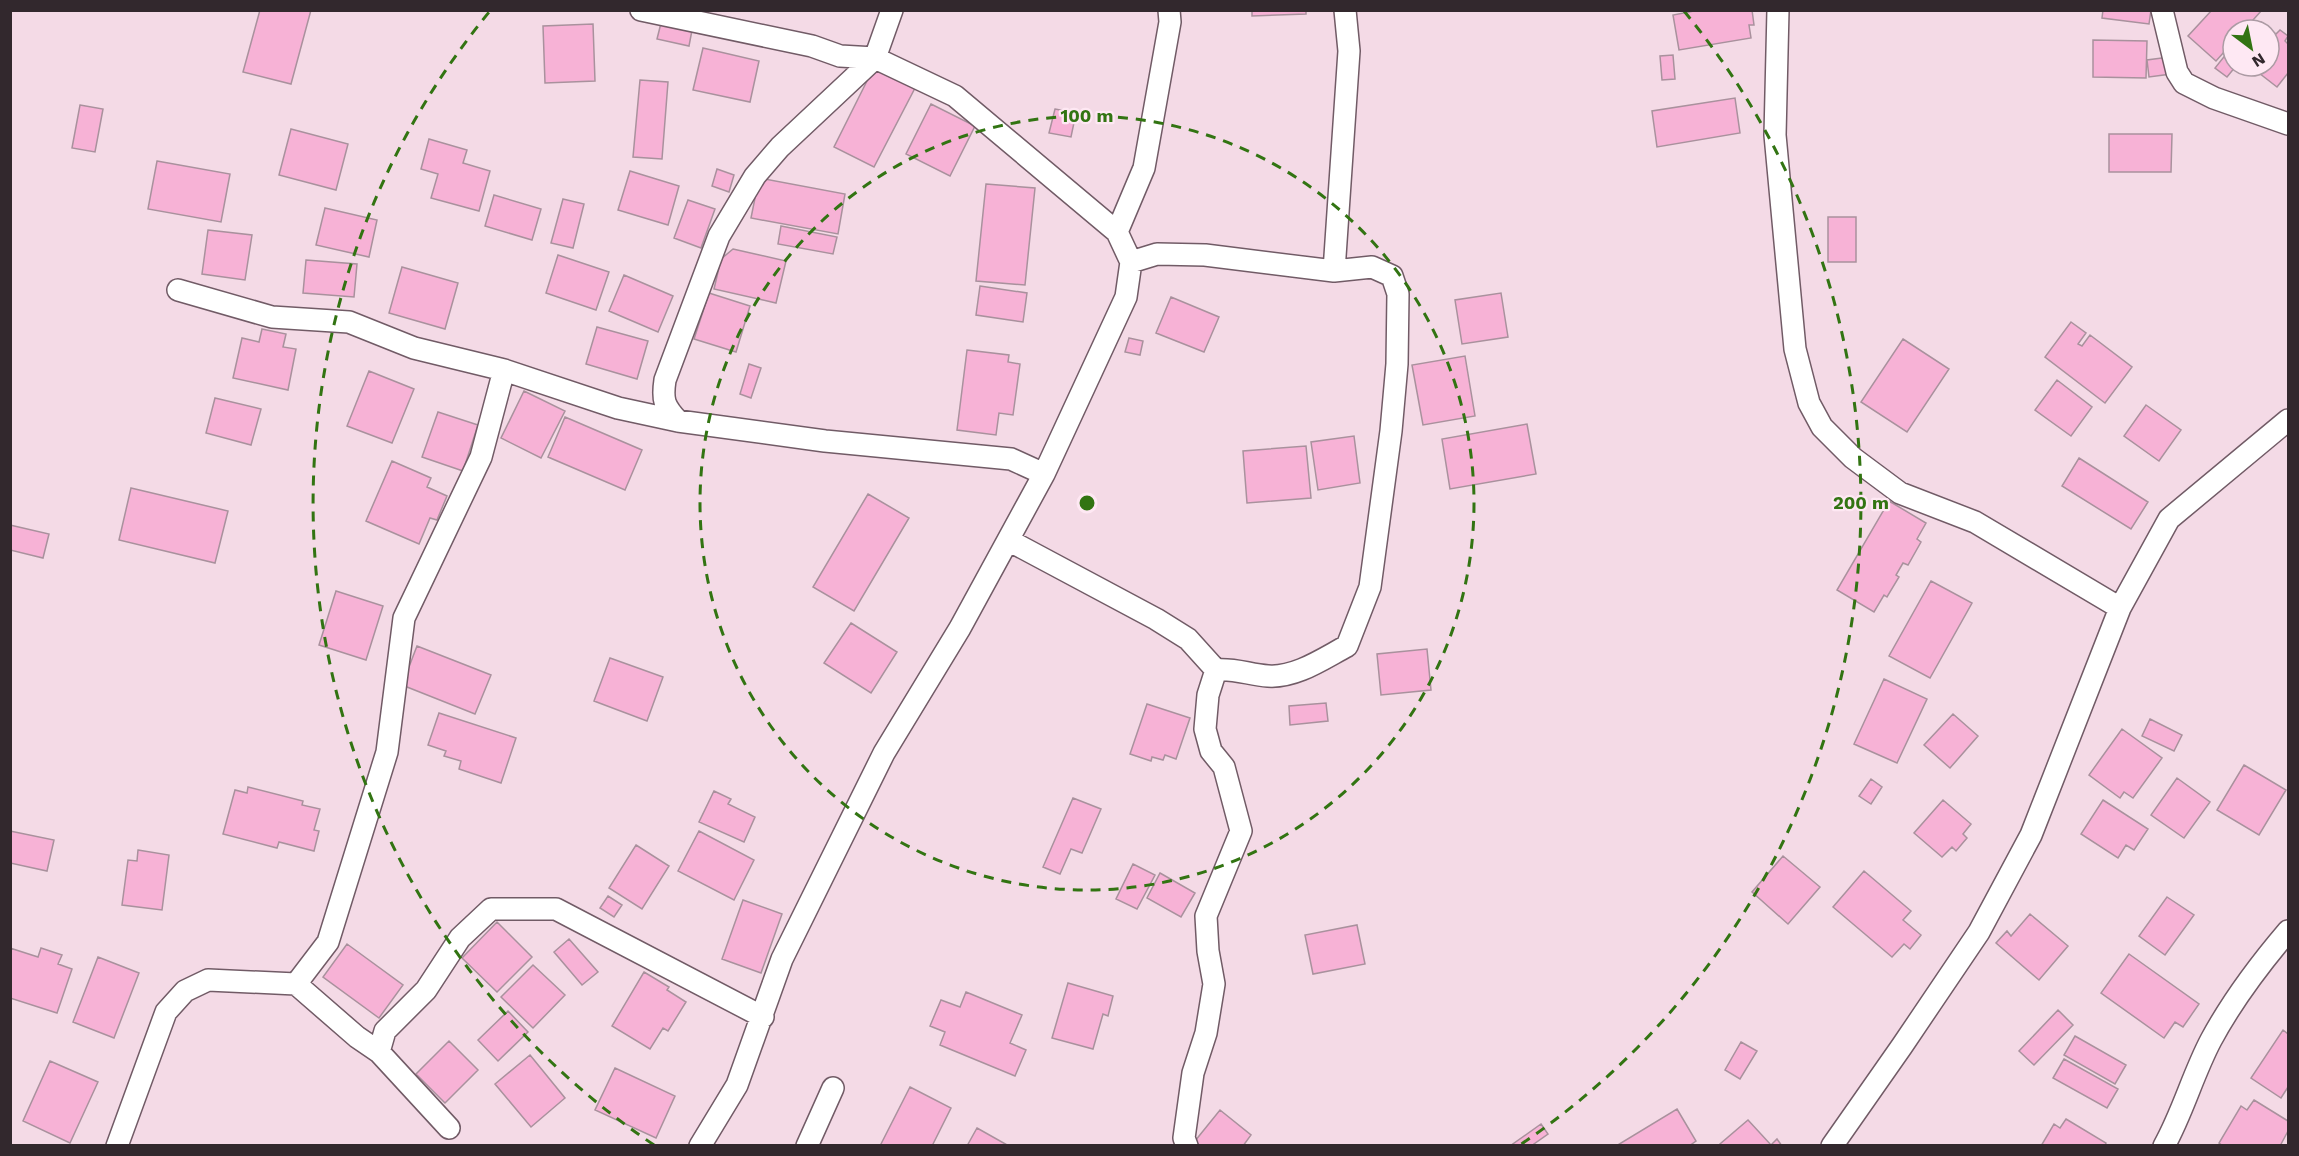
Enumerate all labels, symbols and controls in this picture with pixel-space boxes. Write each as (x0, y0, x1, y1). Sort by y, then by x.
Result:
north arrow (2221, 18, 2281, 78)
text: N (2249, 49, 2269, 71)
text: 100 m (1060, 105, 1114, 126)
text: 200 m (1833, 492, 1889, 513)
centre of rings (1077, 493, 1097, 513)

